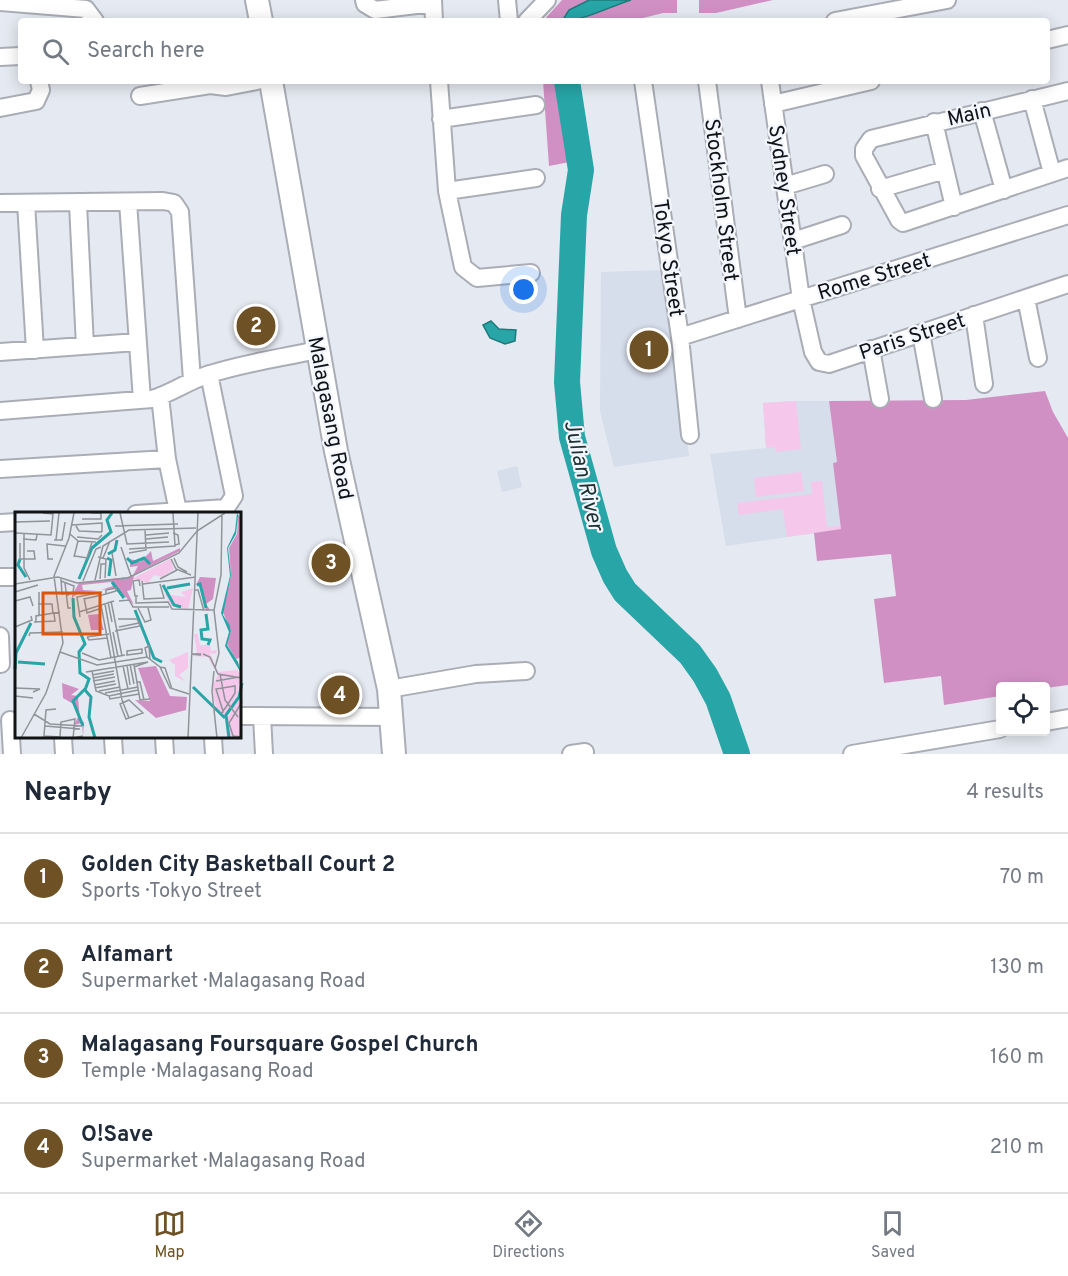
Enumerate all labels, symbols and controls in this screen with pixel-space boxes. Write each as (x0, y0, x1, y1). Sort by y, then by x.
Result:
search box (18, 18, 1050, 84)
icon: search (39, 35, 72, 68)
text: Search here (87, 38, 205, 65)
street label: Main (945, 97, 994, 134)
street label: Stockholm Street (697, 117, 744, 283)
street label: Sydney Street (761, 123, 806, 257)
street label: Tokyo Street (646, 198, 689, 319)
street label: Rome Street (814, 247, 934, 307)
your location (509, 275, 538, 304)
pin: 2 (236, 304, 276, 348)
street label: Paris Street (856, 308, 969, 367)
pin: 1 (630, 328, 668, 372)
street label: Malagasang Road (300, 334, 359, 502)
water label: Julian River (557, 418, 609, 535)
inset map (15, 512, 242, 739)
pin: 3 (312, 540, 350, 586)
pin: 4 (320, 672, 360, 718)
map controls (996, 682, 1050, 736)
button: locate (996, 682, 1050, 736)
text: Nearby (24, 777, 112, 810)
text: 4 results (967, 780, 1044, 806)
text: Golden City Basketball Court 2 (81, 852, 395, 879)
text: 1 (40, 865, 48, 891)
text: 70 m (1000, 865, 1044, 891)
text: Sports · Tokyo Street (81, 879, 262, 905)
text: Alfamart (81, 942, 173, 969)
text: 2 (37, 955, 50, 981)
text: 130 m (990, 955, 1044, 981)
text: Supermarket · Malagasang Road (81, 969, 365, 995)
text: Malagasang Foursquare Gospel Church (81, 1032, 479, 1059)
text: 3 (38, 1045, 50, 1071)
text: 160 m (990, 1045, 1044, 1071)
text: Temple · Malagasang Road (81, 1059, 313, 1085)
text: O!Save (81, 1122, 153, 1149)
text: 4 (37, 1135, 50, 1161)
text: 210 m (990, 1135, 1044, 1161)
text: Supermarket · Malagasang Road (81, 1149, 365, 1175)
tab: Map (153, 1207, 186, 1263)
tab: Directions (492, 1207, 565, 1263)
tab: Saved (871, 1207, 915, 1263)

